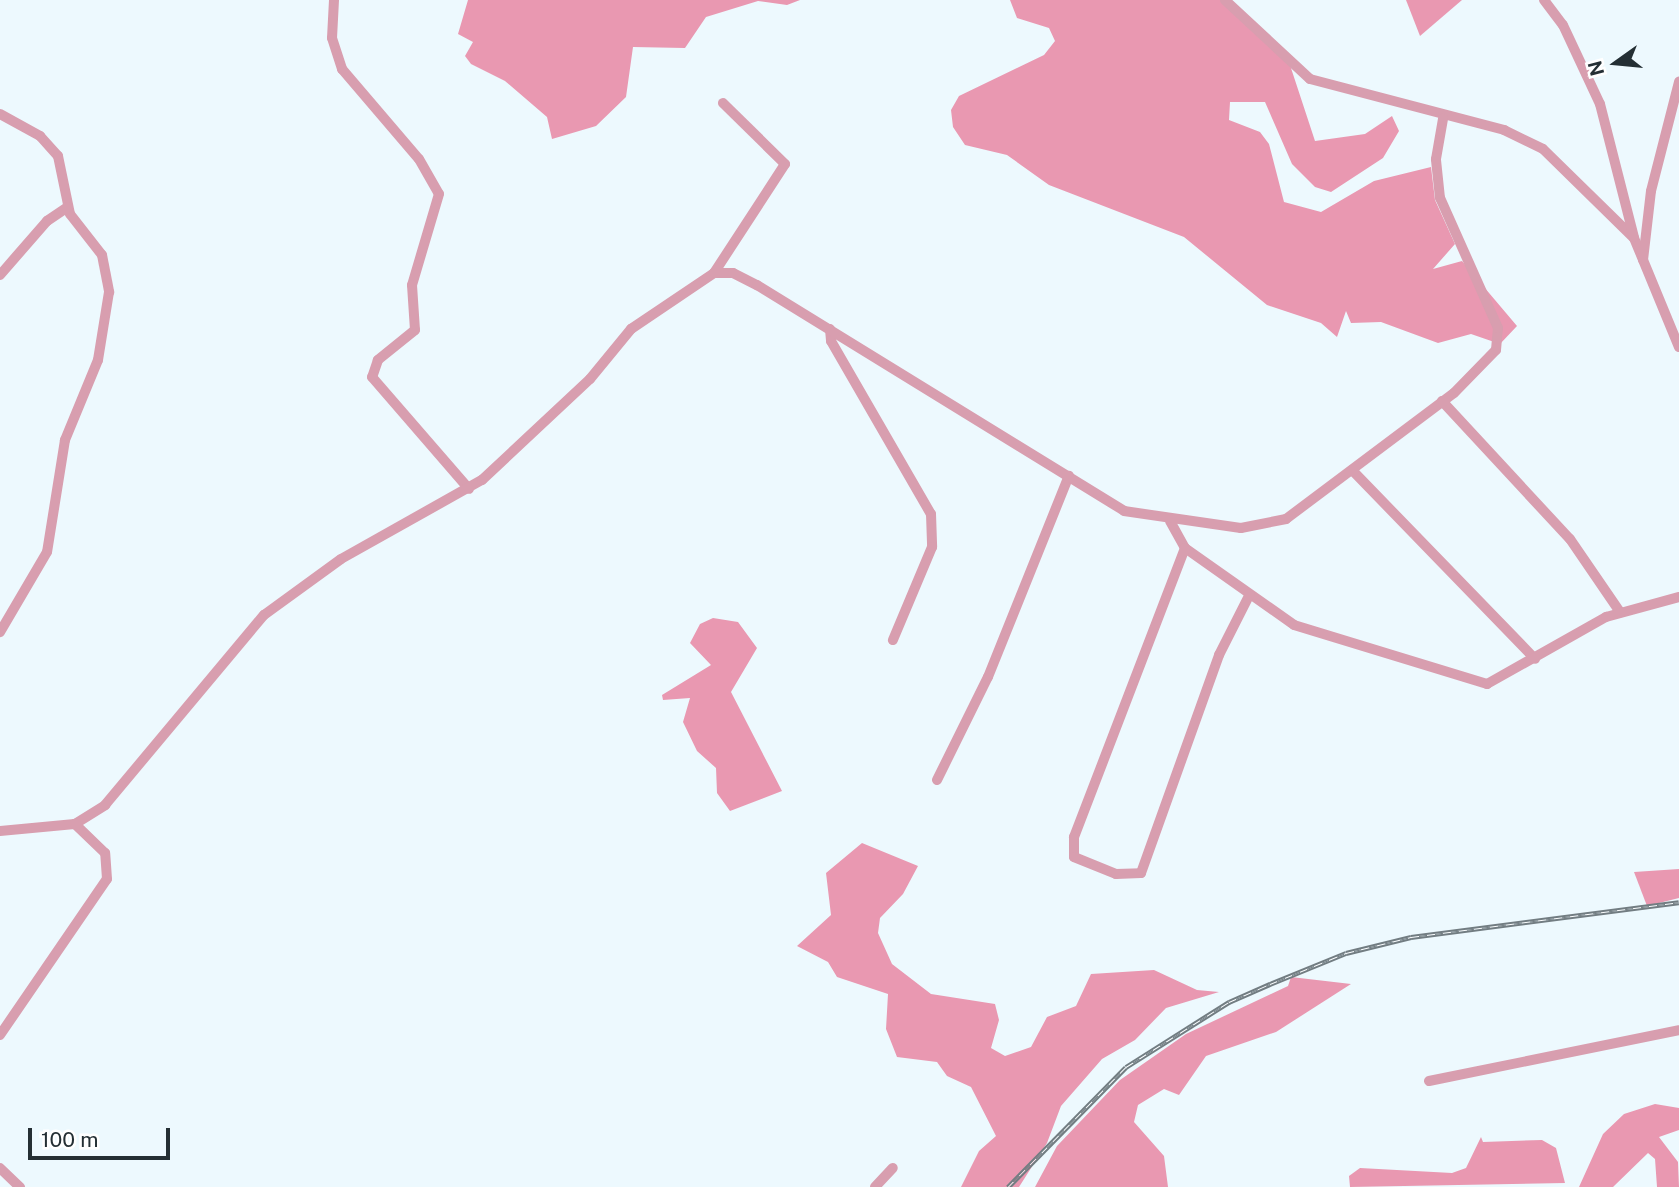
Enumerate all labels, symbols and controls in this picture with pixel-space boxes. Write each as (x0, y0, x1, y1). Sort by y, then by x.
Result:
north arrow (1581, 28, 1651, 98)
text: N (1583, 58, 1608, 78)
scale bar (32, 1114, 173, 1158)
text: 100 m (41, 1127, 98, 1152)

